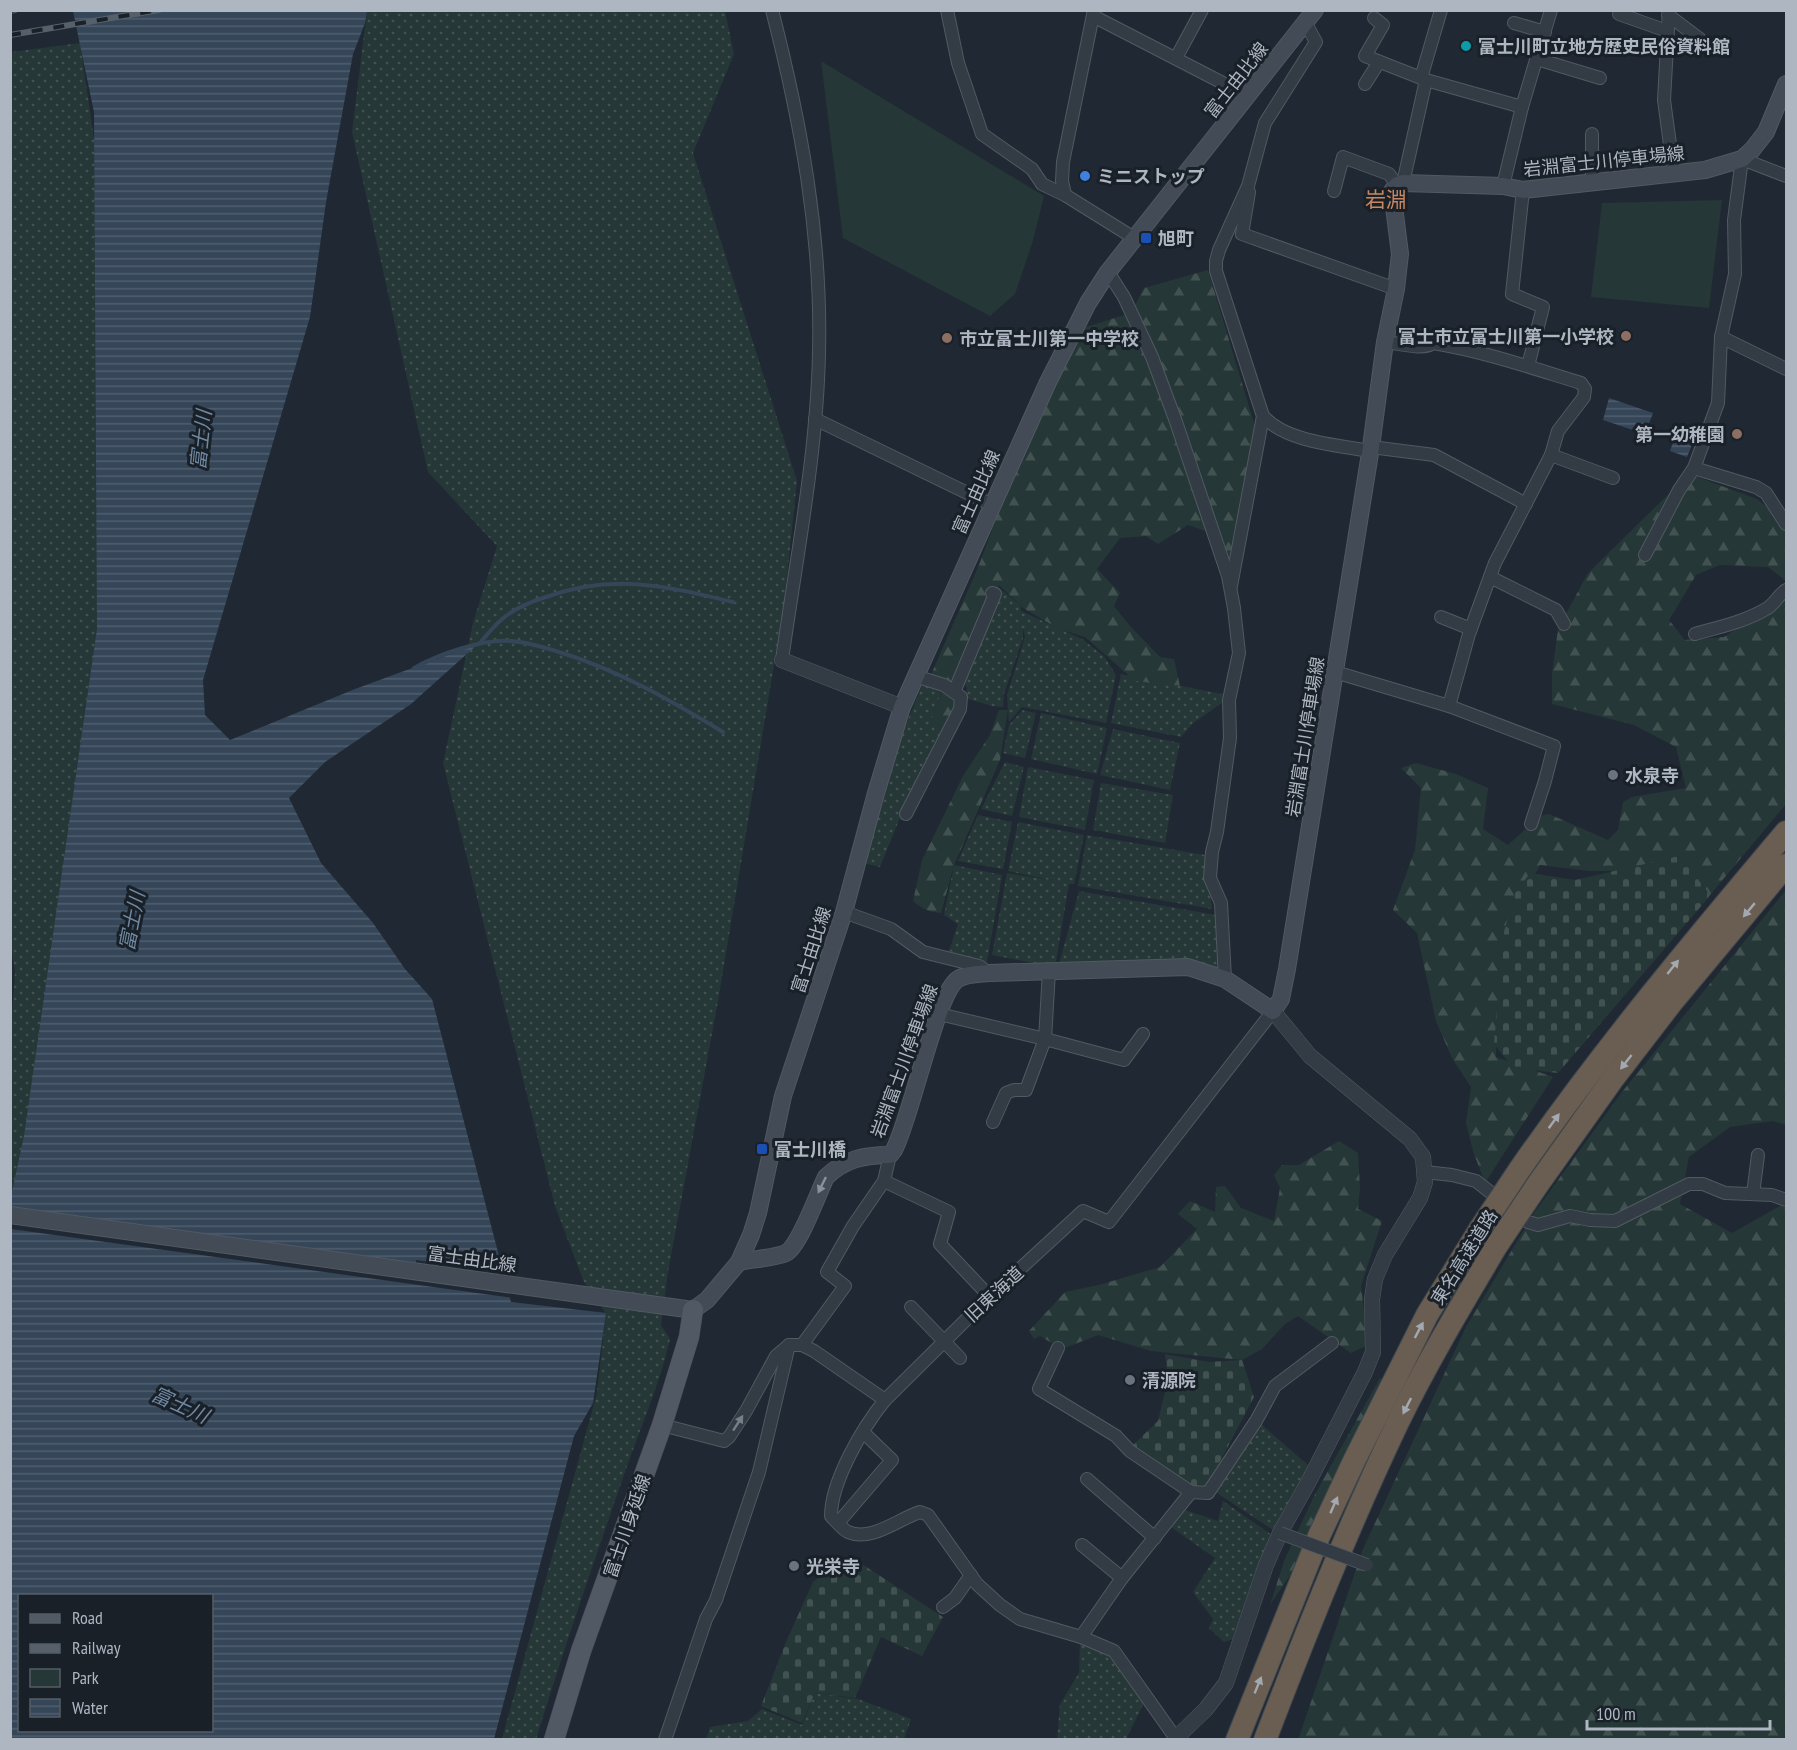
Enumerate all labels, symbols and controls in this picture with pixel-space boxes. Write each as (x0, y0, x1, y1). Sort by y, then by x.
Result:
place label: 富士川町立地方歴史民俗資料館 (1478, 35, 1730, 58)
street label: 富士由比線 (1199, 37, 1273, 123)
marker: 富士川町立地方歴史民俗資料館 (1459, 39, 1473, 53)
street label: 岩淵富士川停車場線 (1522, 141, 1686, 181)
place label: ミニストップ (1097, 165, 1205, 188)
marker: ミニストップ (1078, 169, 1092, 183)
district label: 岩淵 (1365, 186, 1407, 213)
place label: 旭町 (1158, 227, 1194, 250)
marker: 旭町 (1139, 231, 1153, 245)
place label: 富士市立富士川第一小学校 (1398, 325, 1614, 348)
place label: 市立富士川第一中学校 (959, 327, 1139, 350)
marker: 富士市立富士川第一小学校 (1619, 329, 1633, 343)
marker: 市立富士川第一中学校 (940, 331, 954, 345)
water label: 富士川 (185, 407, 217, 471)
place label: 第一幼稚園 (1635, 423, 1725, 446)
marker: 第一幼稚園 (1730, 427, 1744, 441)
street label: 富士由比線 (947, 446, 1005, 538)
street label: 岩淵富士川停車場線 (1281, 655, 1329, 819)
place label: 水泉寺 (1625, 764, 1679, 787)
marker: 水泉寺 (1606, 768, 1620, 782)
water label: 富士川 (114, 887, 151, 953)
one-way arrow (1743, 902, 1756, 917)
street label: 富士由比線 (786, 904, 836, 996)
one-way arrow (1667, 959, 1680, 975)
street label: 岩淵富士川停車場線 (865, 981, 943, 1141)
one-way arrow (1621, 1054, 1633, 1069)
one-way arrow (1548, 1113, 1560, 1129)
place label: 富士川橋 (774, 1138, 846, 1161)
marker: 富士川橋 (755, 1142, 769, 1156)
one-way arrow (818, 1177, 827, 1194)
street label: 東名高速道路 (1426, 1205, 1502, 1309)
street label: 富士由比線 (426, 1241, 518, 1277)
street label: 旧東海道 (960, 1261, 1028, 1327)
one-way arrow (1414, 1321, 1424, 1338)
place label: 清源院 (1142, 1369, 1196, 1392)
marker: 清源院 (1123, 1373, 1137, 1387)
water label: 富士川 (147, 1381, 215, 1430)
one-way arrow (1402, 1397, 1412, 1414)
one-way arrow (733, 1414, 744, 1431)
street label: 富士川身延線 (599, 1471, 655, 1581)
one-way arrow (1329, 1497, 1338, 1514)
place label: 光栄寺 (806, 1555, 860, 1578)
marker: 光栄寺 (787, 1559, 801, 1573)
legend (18, 1594, 213, 1732)
text: Road (72, 1606, 103, 1629)
text: Railway (72, 1636, 121, 1659)
text: Park (72, 1666, 99, 1689)
one-way arrow (1254, 1676, 1263, 1694)
scale bar (1587, 1693, 1770, 1731)
text: Water (72, 1696, 108, 1719)
text: 100 m (1596, 1702, 1636, 1725)

